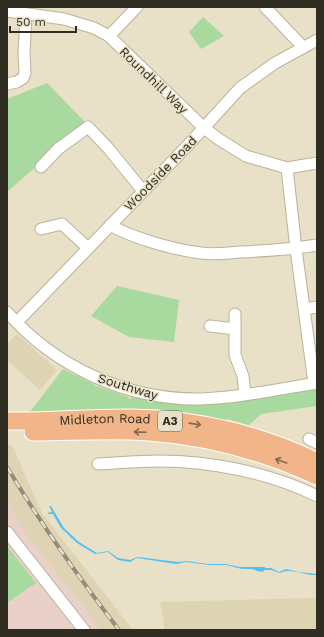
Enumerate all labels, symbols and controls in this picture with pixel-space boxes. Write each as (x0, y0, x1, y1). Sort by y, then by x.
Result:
scale bar (10, 8, 76, 34)
text: 50 m (16, 15, 46, 29)
street label: Roundhill Way (116, 44, 191, 117)
street label: Woodside Road (121, 133, 200, 214)
street label: Southway (96, 370, 160, 403)
street label: Midleton Road (59, 411, 151, 428)
road number: A3 (158, 411, 182, 431)
one-way arrow (188, 420, 201, 428)
one-way arrow (134, 428, 147, 436)
one-way arrow (275, 456, 287, 464)

